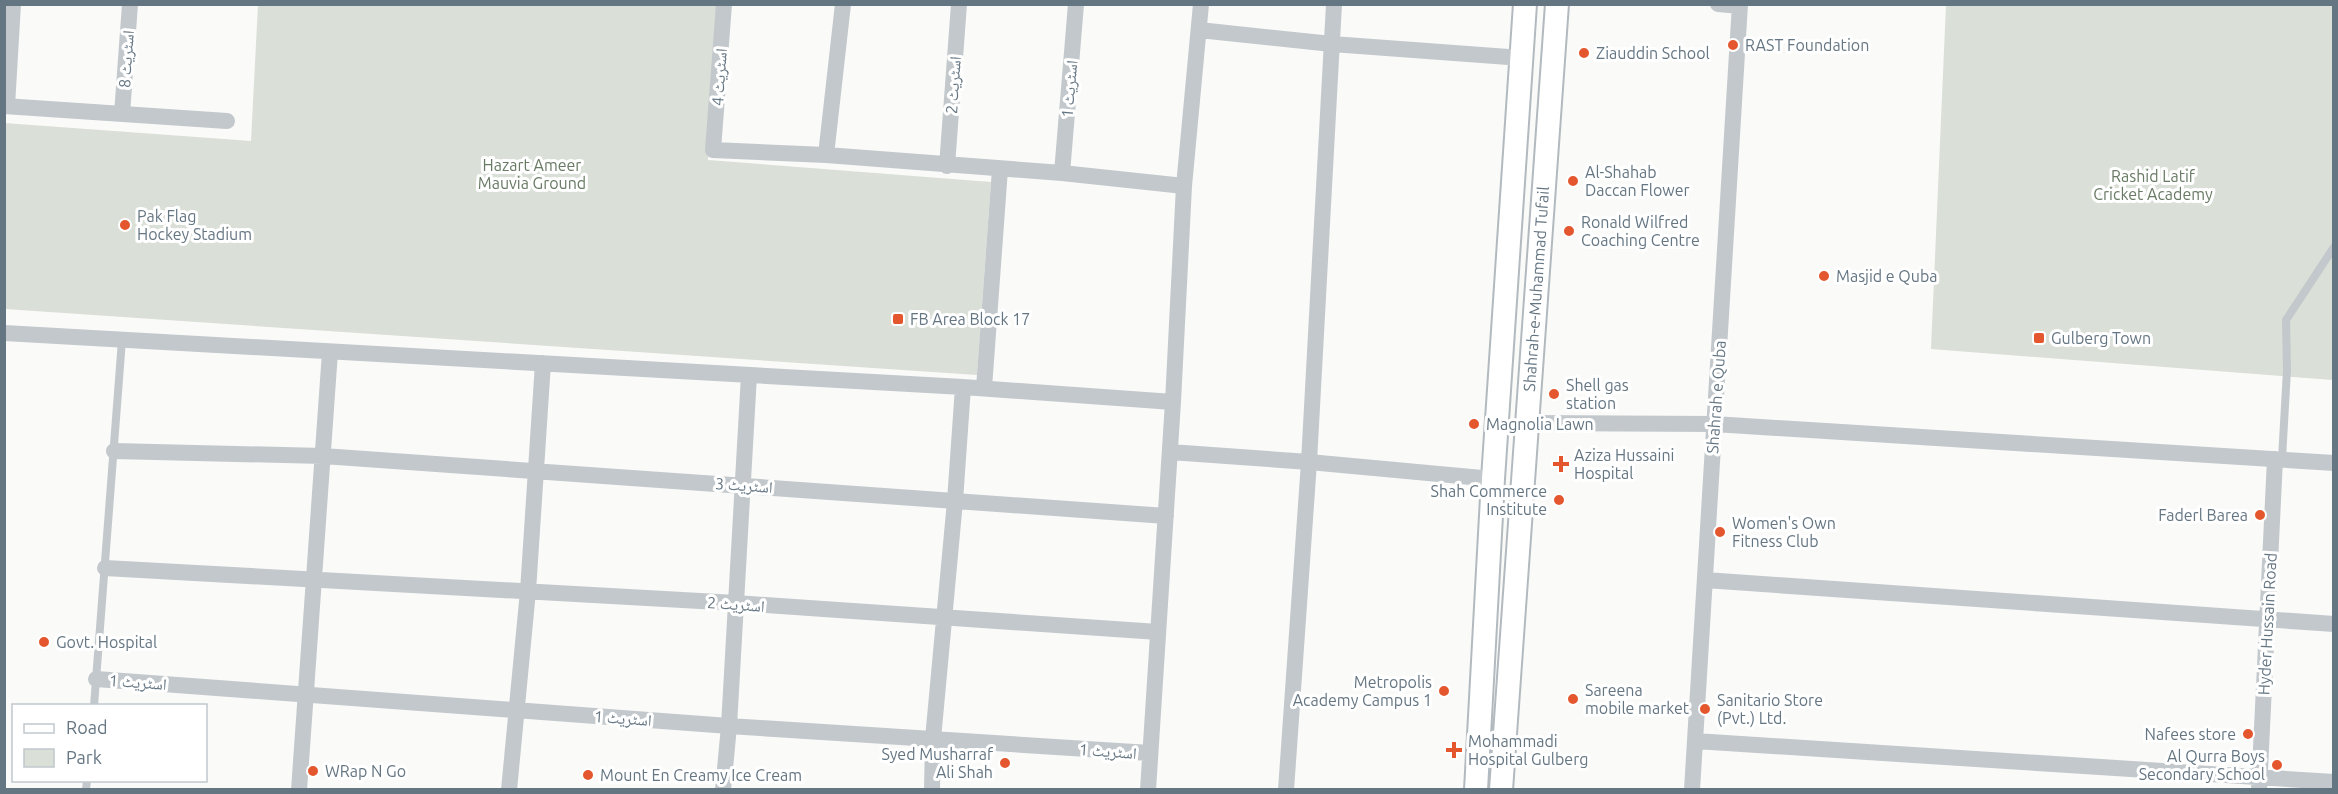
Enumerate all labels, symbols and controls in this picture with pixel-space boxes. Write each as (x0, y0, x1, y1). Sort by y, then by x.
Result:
street label: اسٹریٹ 8 (115, 30, 138, 89)
place label: RAST Foundation (1745, 36, 1869, 54)
marker: RAST Foundation (1726, 38, 1740, 52)
place label: Ziauddin School (1596, 44, 1710, 62)
marker: Ziauddin School (1577, 46, 1591, 60)
street label: اسٹریٹ 4 (708, 48, 731, 107)
street label: اسٹریٹ 2 (942, 56, 965, 115)
street label: اسٹریٹ 1 (1058, 59, 1081, 119)
park label: Hazart Ameer Mauvia Ground (478, 156, 586, 192)
place label: Al-Shahab Daccan Flower (1585, 163, 1690, 199)
park label: Rashid Latif Cricket Academy (2093, 167, 2213, 203)
marker: Al-Shahab Daccan Flower (1566, 174, 1580, 188)
street label: Shahrah-e-Muhammad Tufail (1520, 186, 1552, 392)
place label: Pak Flag Hockey Stadium (137, 207, 252, 243)
place label: Ronald Wilfred Coaching Centre (1581, 213, 1700, 249)
marker: Pak Flag Hockey Stadium (118, 218, 132, 232)
marker: Ronald Wilfred Coaching Centre (1562, 224, 1576, 238)
place label: Masjid e Quba (1836, 267, 1938, 285)
marker: Masjid e Quba (1817, 269, 1831, 283)
place label: FB Area Block 17 (910, 310, 1030, 328)
marker: FB Area Block 17 (891, 312, 905, 326)
place label: Gulberg Town (2051, 329, 2151, 347)
marker: Gulberg Town (2032, 331, 2046, 345)
street label: Shahrah e Quba (1703, 340, 1729, 454)
place label: Shell gas station (1566, 376, 1629, 412)
marker: Shell gas station (1547, 387, 1561, 401)
place label: Magnolia Lawn (1486, 415, 1594, 433)
marker: Magnolia Lawn (1467, 417, 1481, 431)
place label: Aziza Hussaini Hospital (1574, 446, 1674, 482)
marker: Aziza Hussaini Hospital (1552, 455, 1570, 473)
street label: اسٹریٹ 3 (714, 474, 773, 497)
place label: Shah Commerce Institute (1431, 482, 1547, 518)
marker: Shah Commerce Institute (1552, 493, 1566, 507)
place label: Faderl Barea (2158, 506, 2248, 524)
marker: Faderl Barea (2253, 508, 2267, 522)
place label: Women's Own Fitness Club (1732, 514, 1836, 550)
marker: Women's Own Fitness Club (1713, 525, 1727, 539)
street label: Hyder Hussain Road (2254, 552, 2280, 696)
street label: اسٹریٹ 2 (706, 593, 765, 616)
place label: Govt. Hospital (56, 633, 157, 651)
marker: Govt. Hospital (37, 635, 51, 649)
street label: اسٹریٹ 1 (108, 671, 167, 694)
place label: Metropolis Academy Campus 1 (1293, 673, 1432, 709)
place label: Sareena mobile market (1585, 681, 1690, 717)
marker: Metropolis Academy Campus 1 (1437, 684, 1451, 698)
place label: Sanitario Store (Pvt.) Ltd. (1717, 691, 1823, 728)
marker: Sareena mobile market (1566, 692, 1580, 706)
marker: Sanitario Store (Pvt.) Ltd. (1698, 702, 1712, 716)
legend (12, 704, 207, 782)
street label: اسٹریٹ 1 (593, 707, 652, 730)
text: Road (66, 717, 108, 737)
place label: Nafees store (2145, 725, 2236, 743)
marker: Nafees store (2241, 727, 2255, 741)
place label: Mohammadi Hospital Gulberg (1468, 732, 1588, 768)
street label: اسٹریٹ 1 (1078, 740, 1137, 763)
marker: Mohammadi Hospital Gulberg (1445, 741, 1463, 759)
place label: Syed Musharraf Ali Shah (882, 745, 994, 781)
text: Park (66, 747, 102, 767)
place label: Al Qurra Boys Secondary School (2139, 747, 2265, 783)
marker: Syed Musharraf Ali Shah (998, 756, 1012, 770)
marker: Al Qurra Boys Secondary School (2270, 758, 2284, 772)
place label: WRap N Go (325, 762, 406, 780)
marker: WRap N Go (306, 764, 320, 778)
place label: Mount En Creamy Ice Cream (600, 766, 802, 784)
marker: Mount En Creamy Ice Cream (581, 768, 595, 782)

